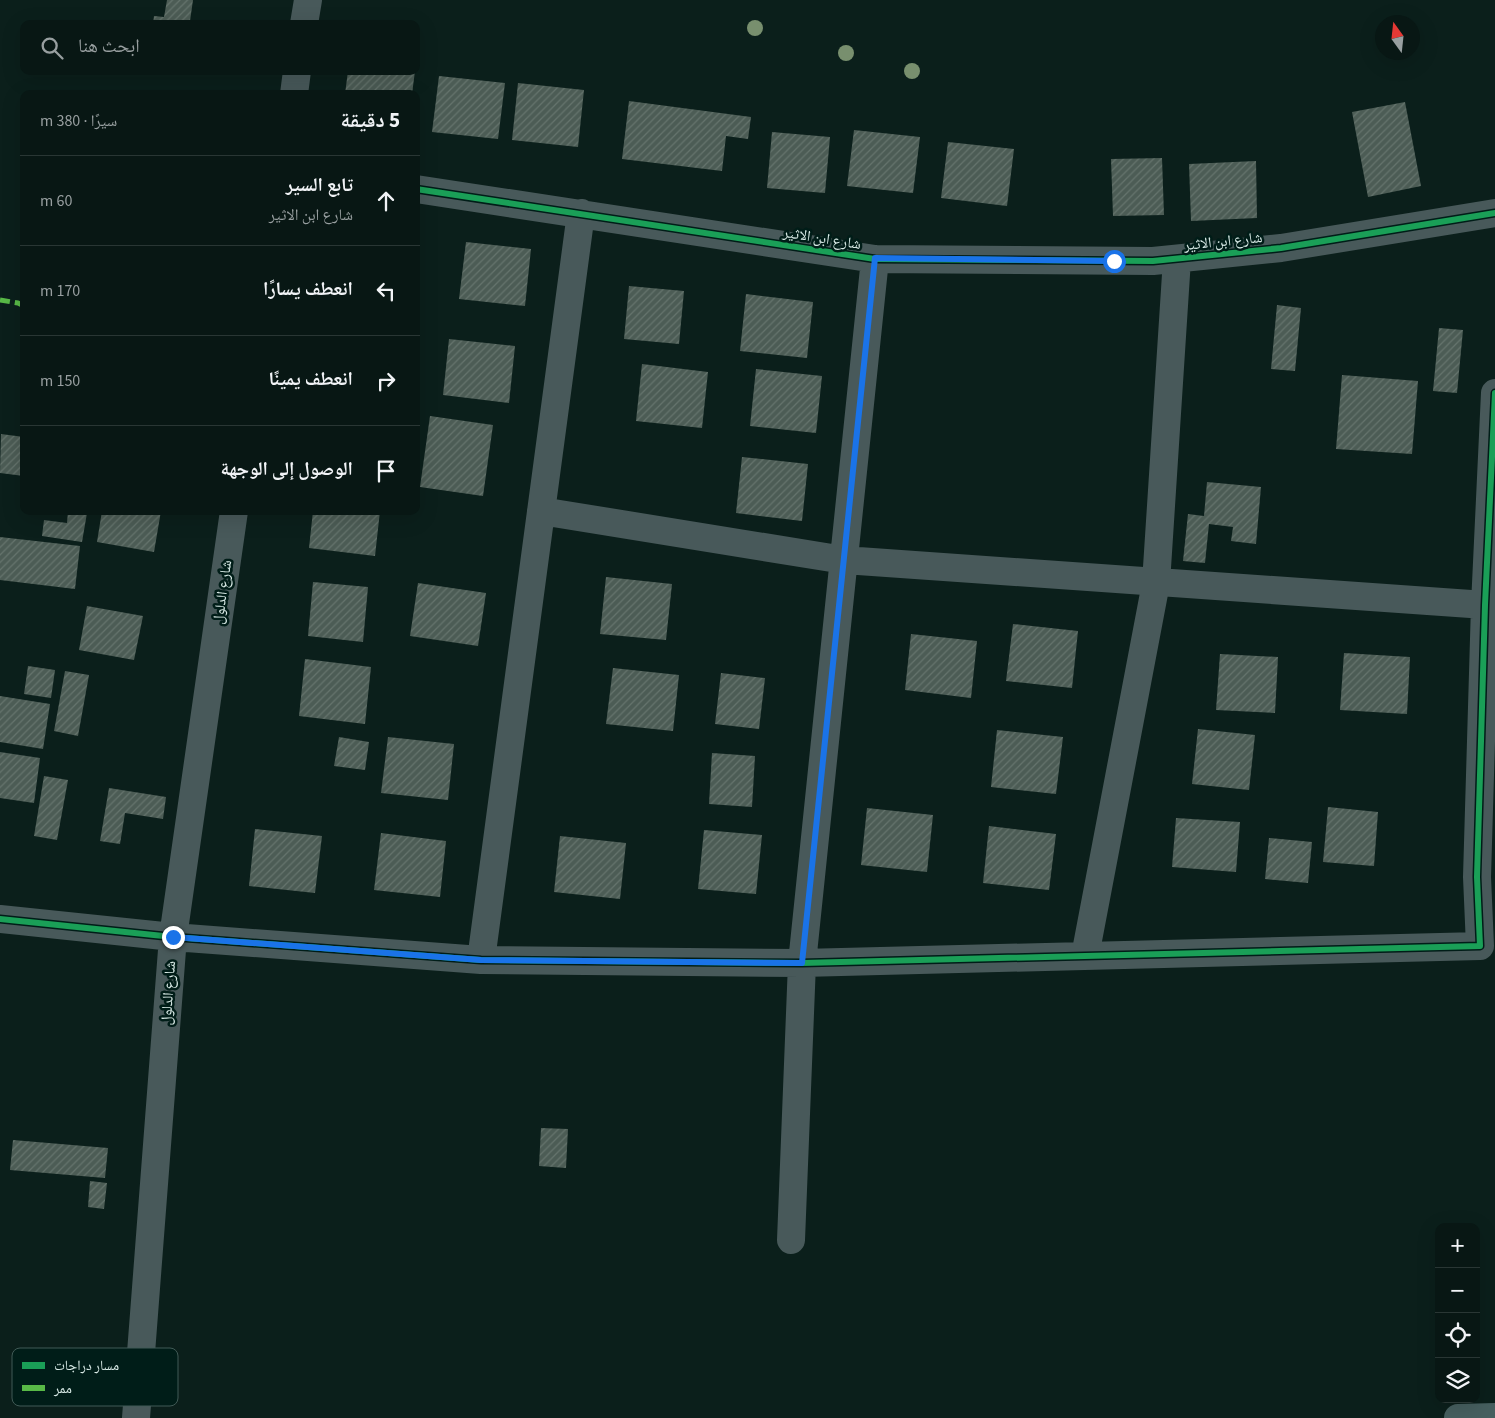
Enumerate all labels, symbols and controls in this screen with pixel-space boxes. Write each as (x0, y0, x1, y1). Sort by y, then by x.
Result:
north arrow (1375, 15, 1420, 60)
search box (20, 20, 420, 75)
text: ابحث هنا (78, 33, 140, 60)
icon: search (38, 34, 66, 62)
text: 5 دقيقة (341, 105, 400, 135)
text: سيرًا · 380 m (40, 110, 117, 132)
text: تابع السير (286, 172, 353, 199)
icon: ahead (372, 187, 400, 215)
text: 60 m (40, 190, 72, 212)
text: شارع ابن الاثير (269, 204, 353, 226)
street label: شارع ابن الاثير (780, 222, 863, 255)
street label: شارع ابن الاثير (1182, 227, 1264, 256)
route start (1103, 250, 1126, 273)
text: انعطف يسارًا (263, 276, 353, 303)
icon: left (372, 277, 400, 305)
text: 170 m (40, 280, 80, 302)
text: انعطف يمينًا (269, 366, 353, 393)
icon: right (372, 367, 400, 395)
text: 150 m (40, 370, 80, 392)
text: الوصول إلى الوجهة (220, 456, 353, 483)
icon: arrive (372, 457, 400, 485)
street label: شارع الدلول (208, 559, 237, 625)
route end (162, 926, 185, 949)
street label: شارع الدلول (156, 960, 181, 1026)
map controls (1435, 1223, 1480, 1403)
button: + (1435, 1223, 1480, 1268)
button: − (1435, 1268, 1480, 1313)
button: locate (1435, 1313, 1480, 1358)
legend (12, 1348, 178, 1406)
text: مسار دراجات (54, 1356, 119, 1376)
button: layers (1435, 1358, 1480, 1403)
text: ممر (53, 1379, 72, 1399)

